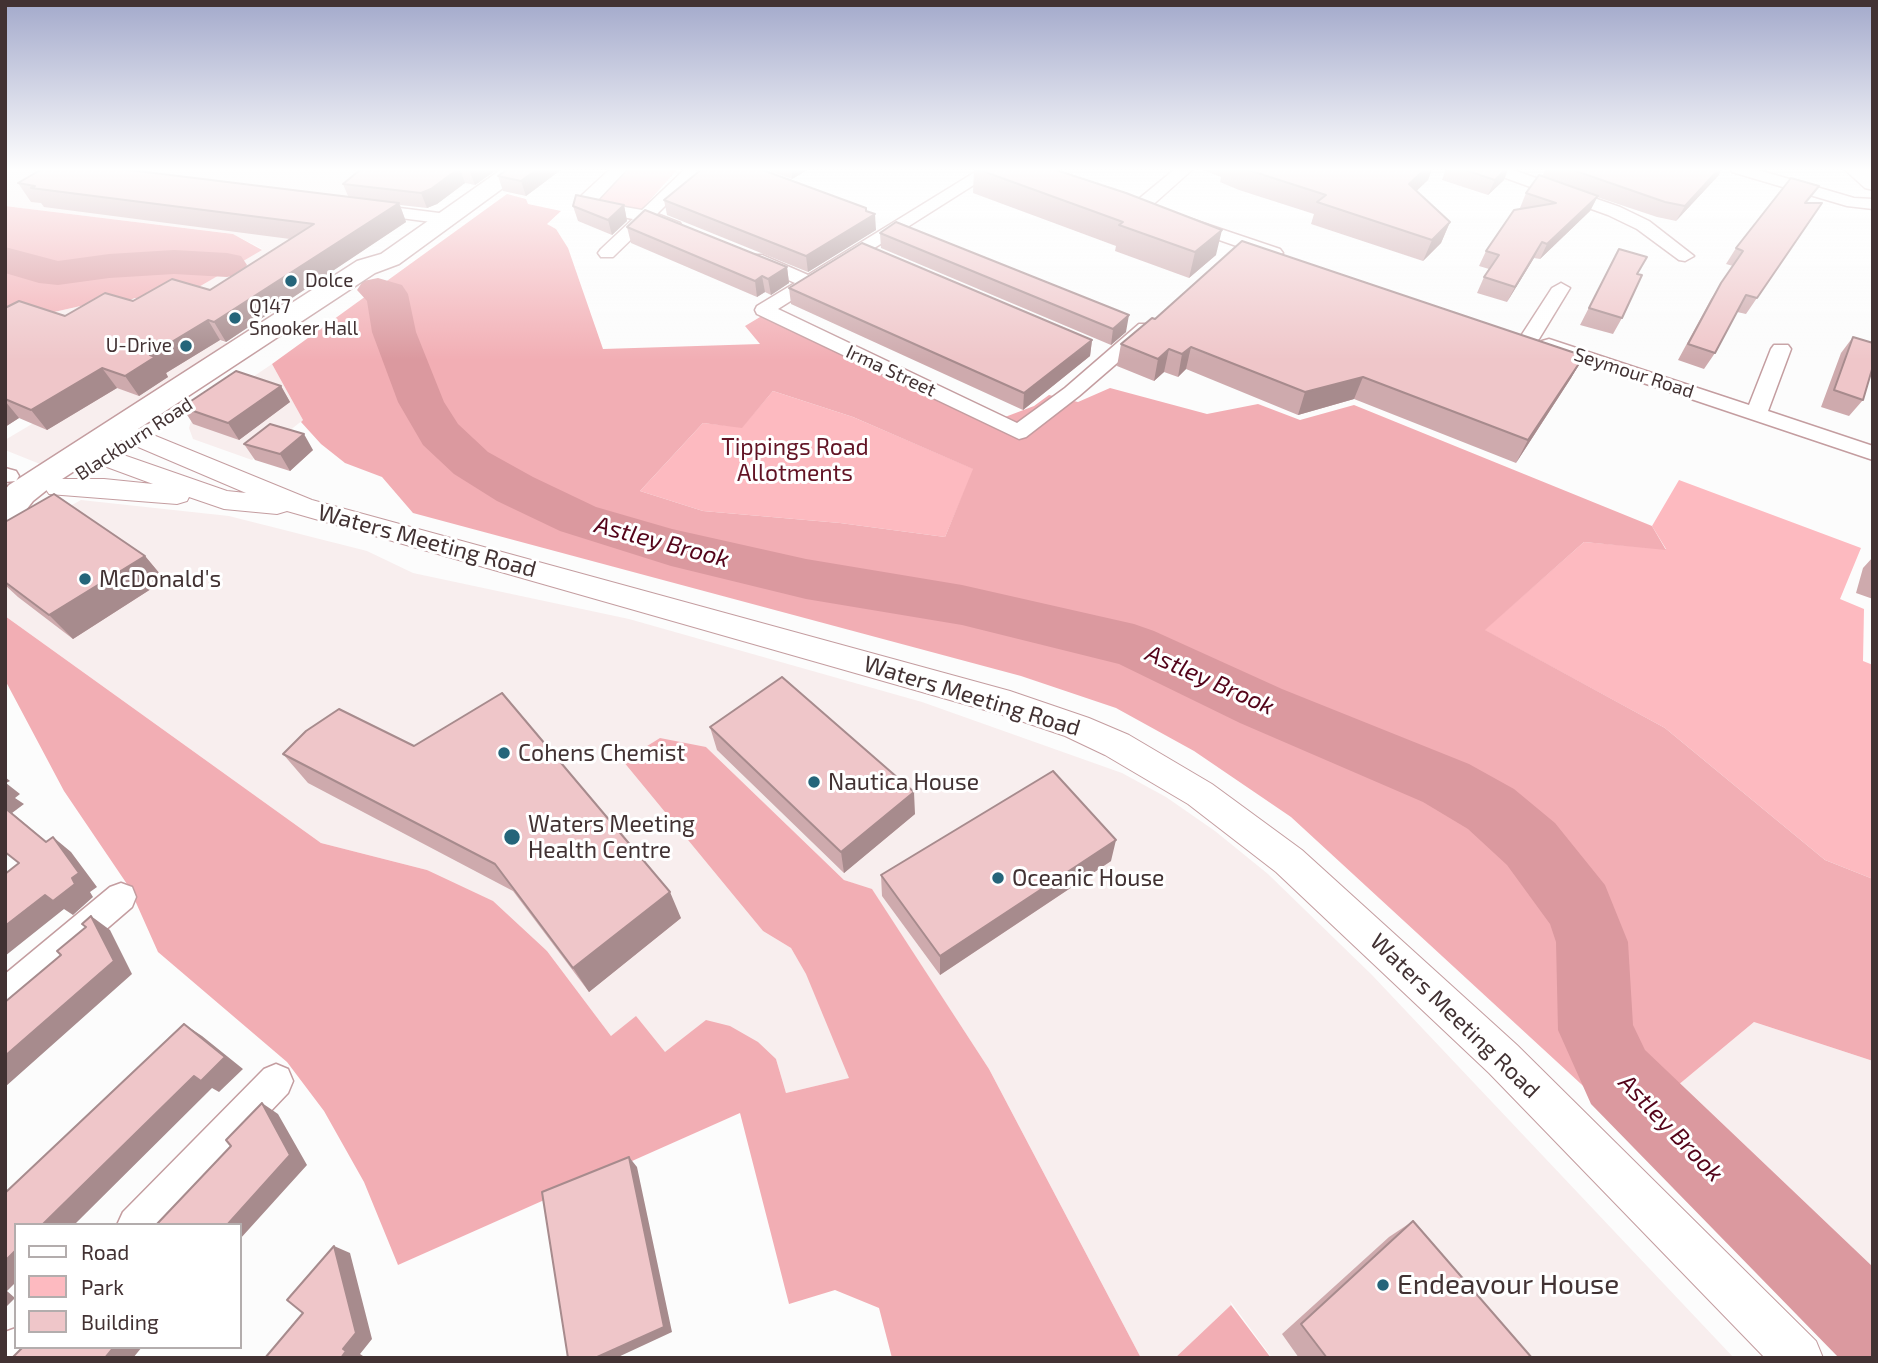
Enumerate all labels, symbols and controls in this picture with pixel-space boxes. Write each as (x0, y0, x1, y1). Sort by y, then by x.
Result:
place label: Dolce (305, 270, 353, 292)
marker: Dolce (283, 273, 299, 289)
place label: Q147 Snooker Hall (249, 296, 358, 340)
marker: Q147 Snooker Hall (227, 310, 243, 326)
place label: U-Drive (106, 335, 172, 357)
marker: U-Drive (178, 338, 194, 354)
street label: Irma Street (842, 340, 940, 402)
street label: Seymour Road (1571, 343, 1697, 403)
street label: Blackburn Road (71, 393, 197, 485)
park label: Tippings Road Allotments (721, 433, 869, 487)
street label: Waters Meeting Road (315, 499, 539, 583)
water label: Astley Brook (592, 510, 732, 574)
place label: McDonald's (99, 565, 221, 593)
marker: McDonald's (77, 571, 93, 587)
water label: Astley Brook (1141, 639, 1279, 721)
street label: Waters Meeting Road (860, 650, 1084, 742)
place label: Cohens Chemist (518, 739, 685, 767)
marker: Cohens Chemist (496, 745, 512, 761)
place label: Nautica House (828, 768, 979, 796)
marker: Nautica House (806, 774, 822, 790)
place label: Waters Meeting Health Centre (528, 810, 695, 864)
marker: Waters Meeting Health Centre (502, 827, 522, 847)
place label: Oceanic House (1012, 864, 1164, 892)
marker: Oceanic House (990, 870, 1006, 886)
street label: Waters Meeting Road (1365, 928, 1545, 1104)
water label: Astley Brook (1613, 1068, 1729, 1188)
legend (14, 1223, 242, 1349)
text: Road (81, 1239, 129, 1264)
place label: Endeavour House (1397, 1268, 1619, 1302)
text: Park (81, 1274, 124, 1299)
marker: Endeavour House (1375, 1277, 1391, 1293)
text: Building (81, 1309, 159, 1334)

